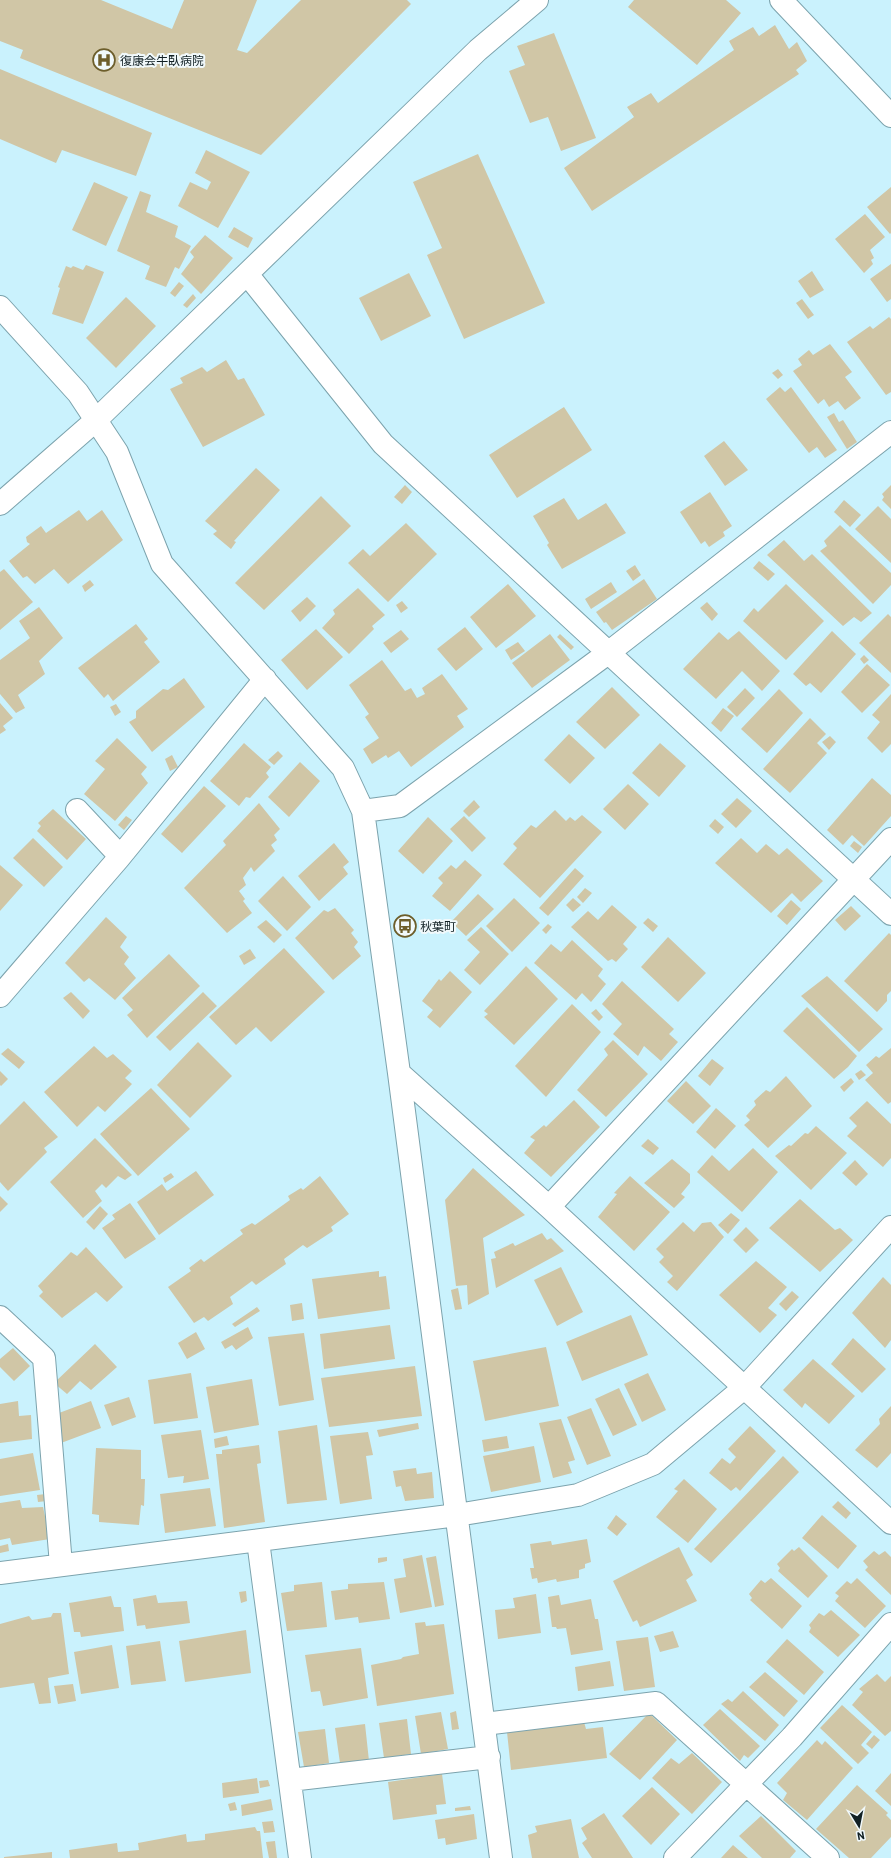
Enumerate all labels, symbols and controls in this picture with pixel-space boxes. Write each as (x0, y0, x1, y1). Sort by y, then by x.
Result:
hospital icon: 復康会牛臥病院 (91, 47, 117, 73)
place label: 復康会牛臥病院 (120, 53, 204, 67)
bus stop icon: 秋葉町 (392, 913, 418, 939)
place label: 秋葉町 (420, 919, 456, 933)
north arrow (839, 1806, 879, 1846)
text: N (856, 1829, 866, 1843)

